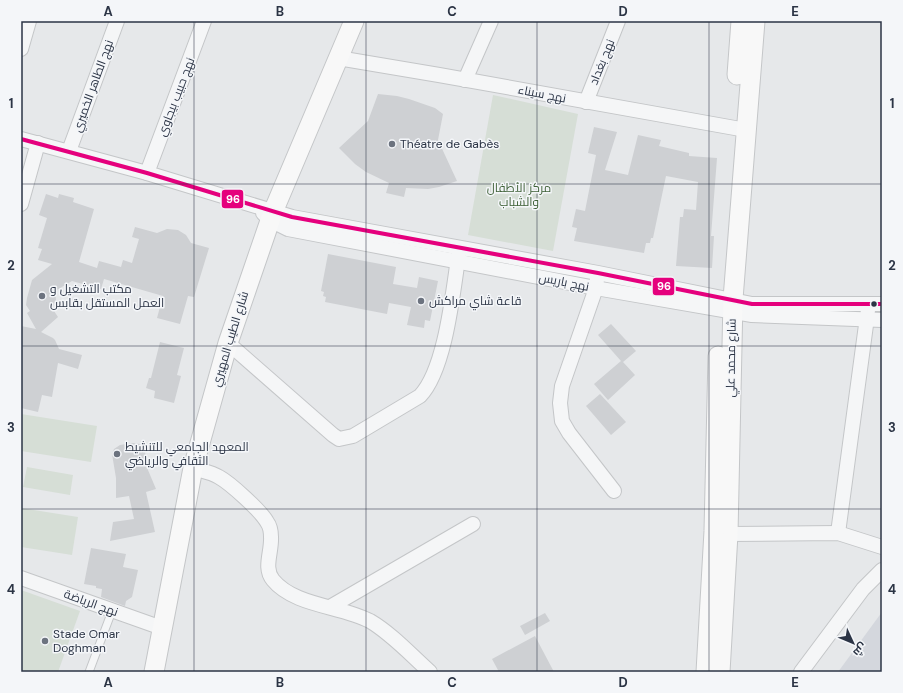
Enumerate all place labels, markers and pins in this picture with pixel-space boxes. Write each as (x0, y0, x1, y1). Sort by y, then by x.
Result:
place label: Théatre de Gabès (400, 136, 499, 152)
marker: Théatre de Gabès (387, 139, 397, 149)
place label: مكتب التشغيل و العمل المستقل بقابس (50, 281, 164, 311)
marker: مكتب التشغيل و العمل المستقل بقابس (37, 291, 47, 301)
place label: قاعة شاي مراكش (429, 293, 521, 311)
marker: قاعة شاي مراكش (416, 296, 426, 306)
unlabelled marker (869, 299, 879, 309)
place label: المعهد الجامعي للتنشيط الثقافي والرياضي (125, 439, 249, 471)
marker: المعهد الجامعي للتنشيط الثقافي والرياضي (112, 449, 122, 459)
place label: Stade Omar Doghman (53, 626, 120, 656)
marker: Stade Omar Doghman (40, 636, 50, 646)

